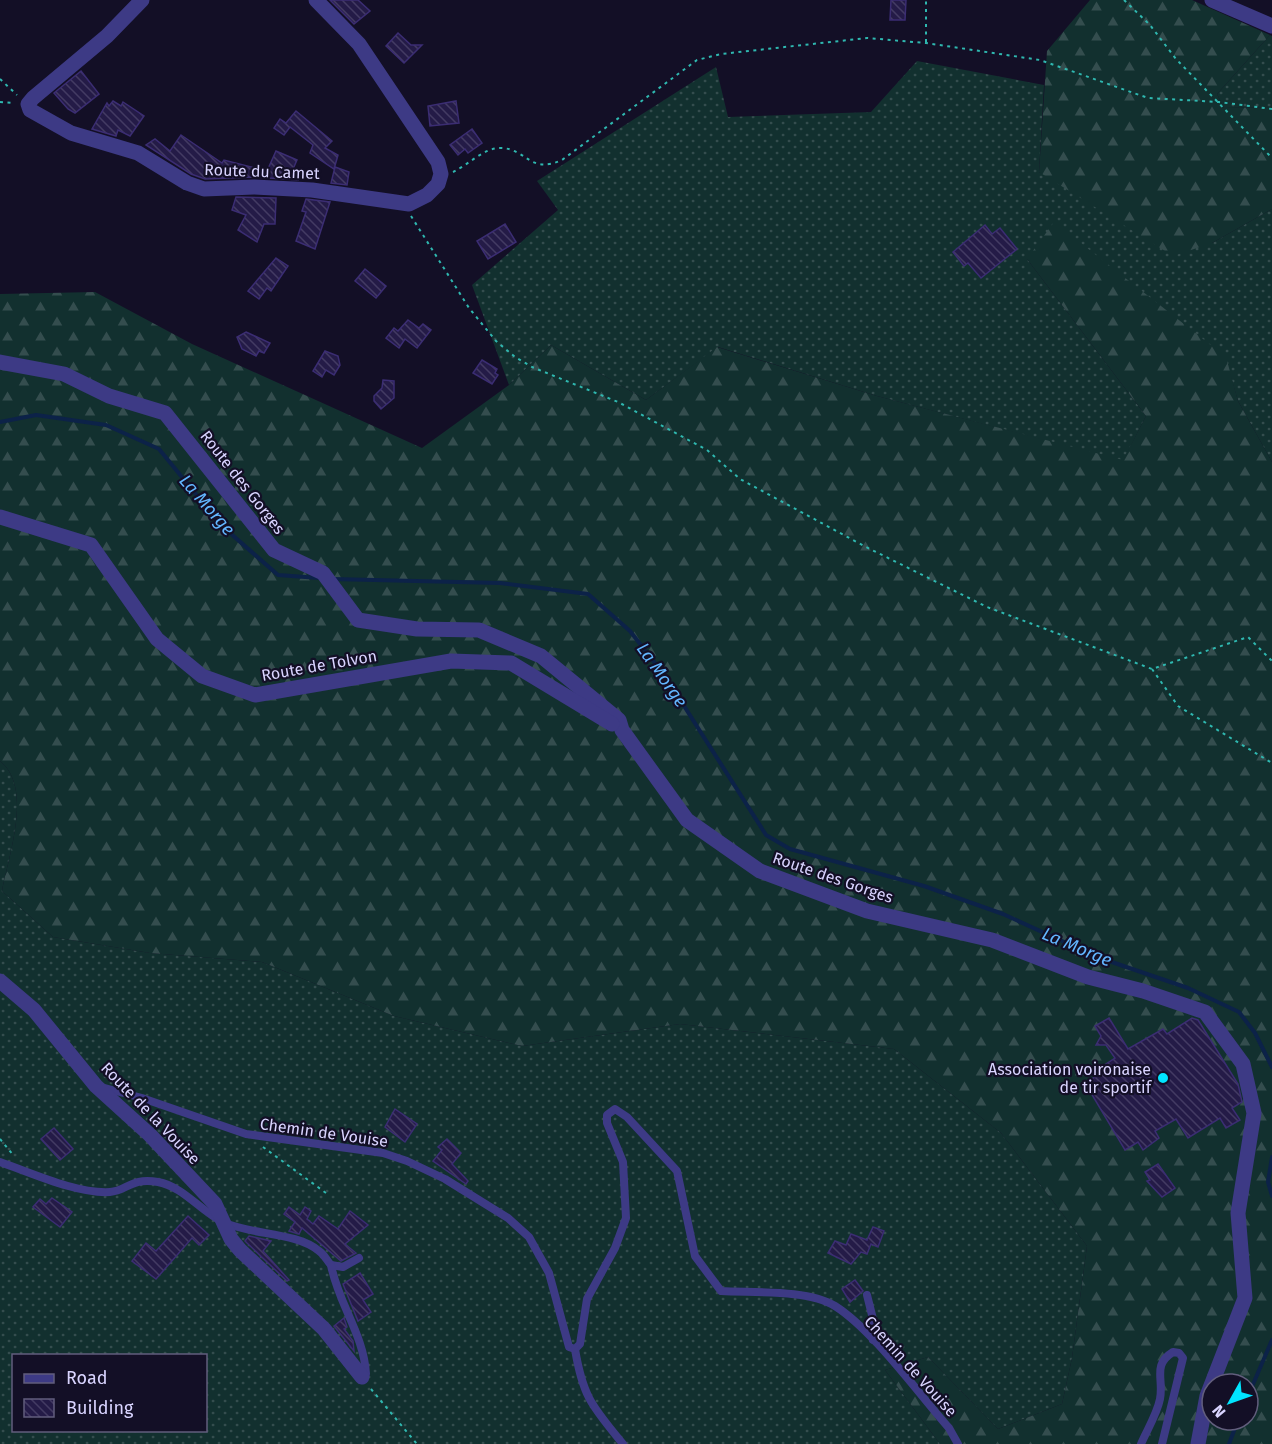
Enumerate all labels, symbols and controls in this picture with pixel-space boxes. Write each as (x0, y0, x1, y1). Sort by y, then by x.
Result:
street label: Route du Camet (204, 160, 320, 183)
street label: Route des Gorges (196, 427, 289, 538)
water label: La Morge (175, 470, 239, 540)
water label: La Morge (632, 639, 692, 711)
street label: Route de Tolvon (260, 646, 378, 685)
street label: Route des Gorges (770, 848, 896, 907)
water label: La Morge (1039, 922, 1115, 972)
street label: Route de la Vouise (97, 1058, 204, 1168)
place label: Association voironaise de tir sportif (988, 1060, 1153, 1097)
marker: Association voironaise de tir sportif (1156, 1071, 1170, 1085)
street label: Chemin de Vouise (259, 1114, 389, 1151)
street label: Chemin de Vouise (860, 1312, 961, 1421)
legend (12, 1354, 207, 1432)
text: Road (66, 1367, 108, 1389)
north arrow (1200, 1372, 1260, 1432)
text: Building (66, 1397, 134, 1419)
text: N (1208, 1401, 1230, 1421)

